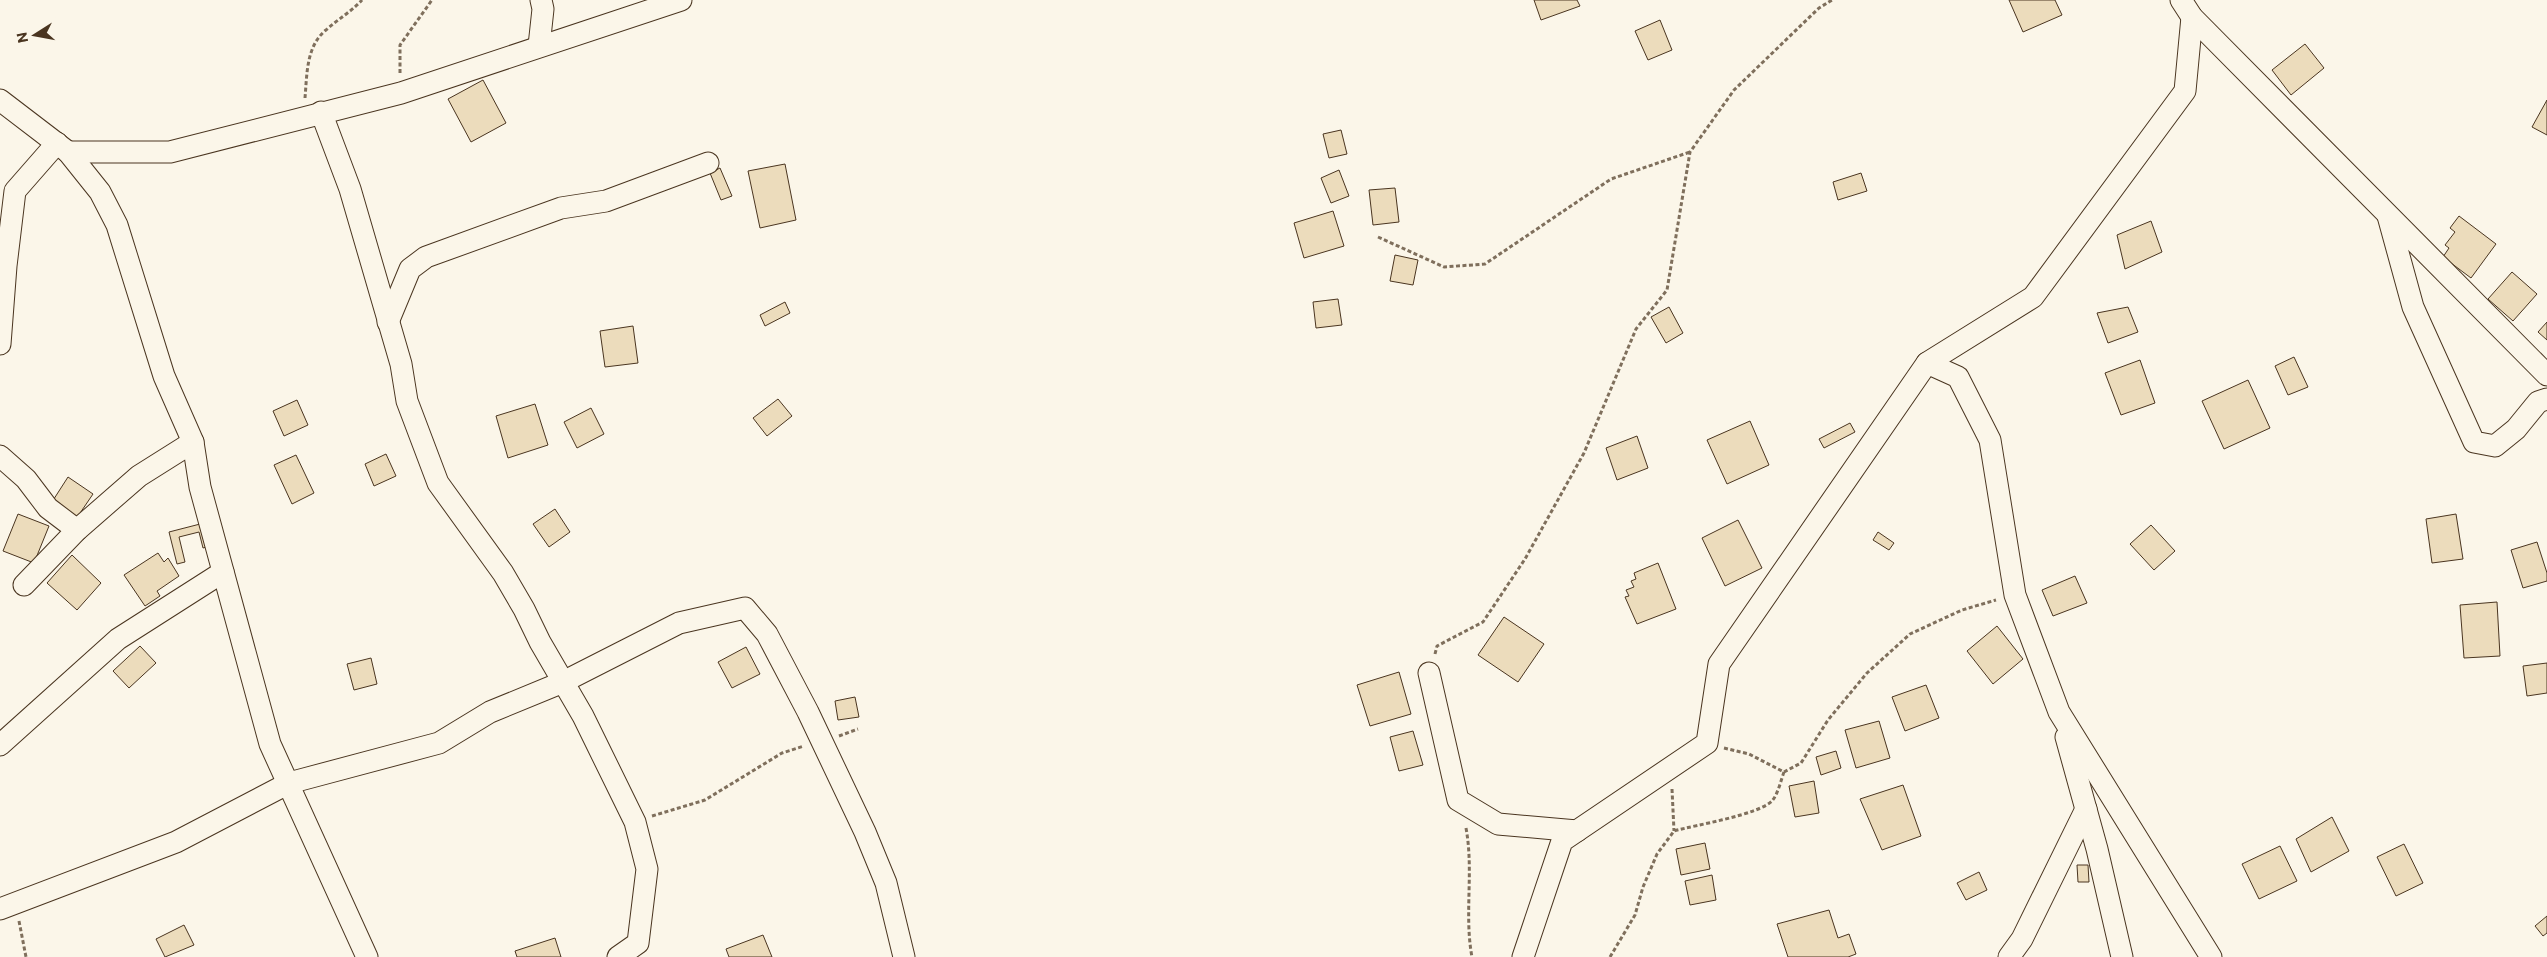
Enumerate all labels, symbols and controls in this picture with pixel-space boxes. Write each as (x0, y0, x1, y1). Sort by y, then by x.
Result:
north arrow (10, 10, 60, 60)
text: N (12, 31, 31, 44)

